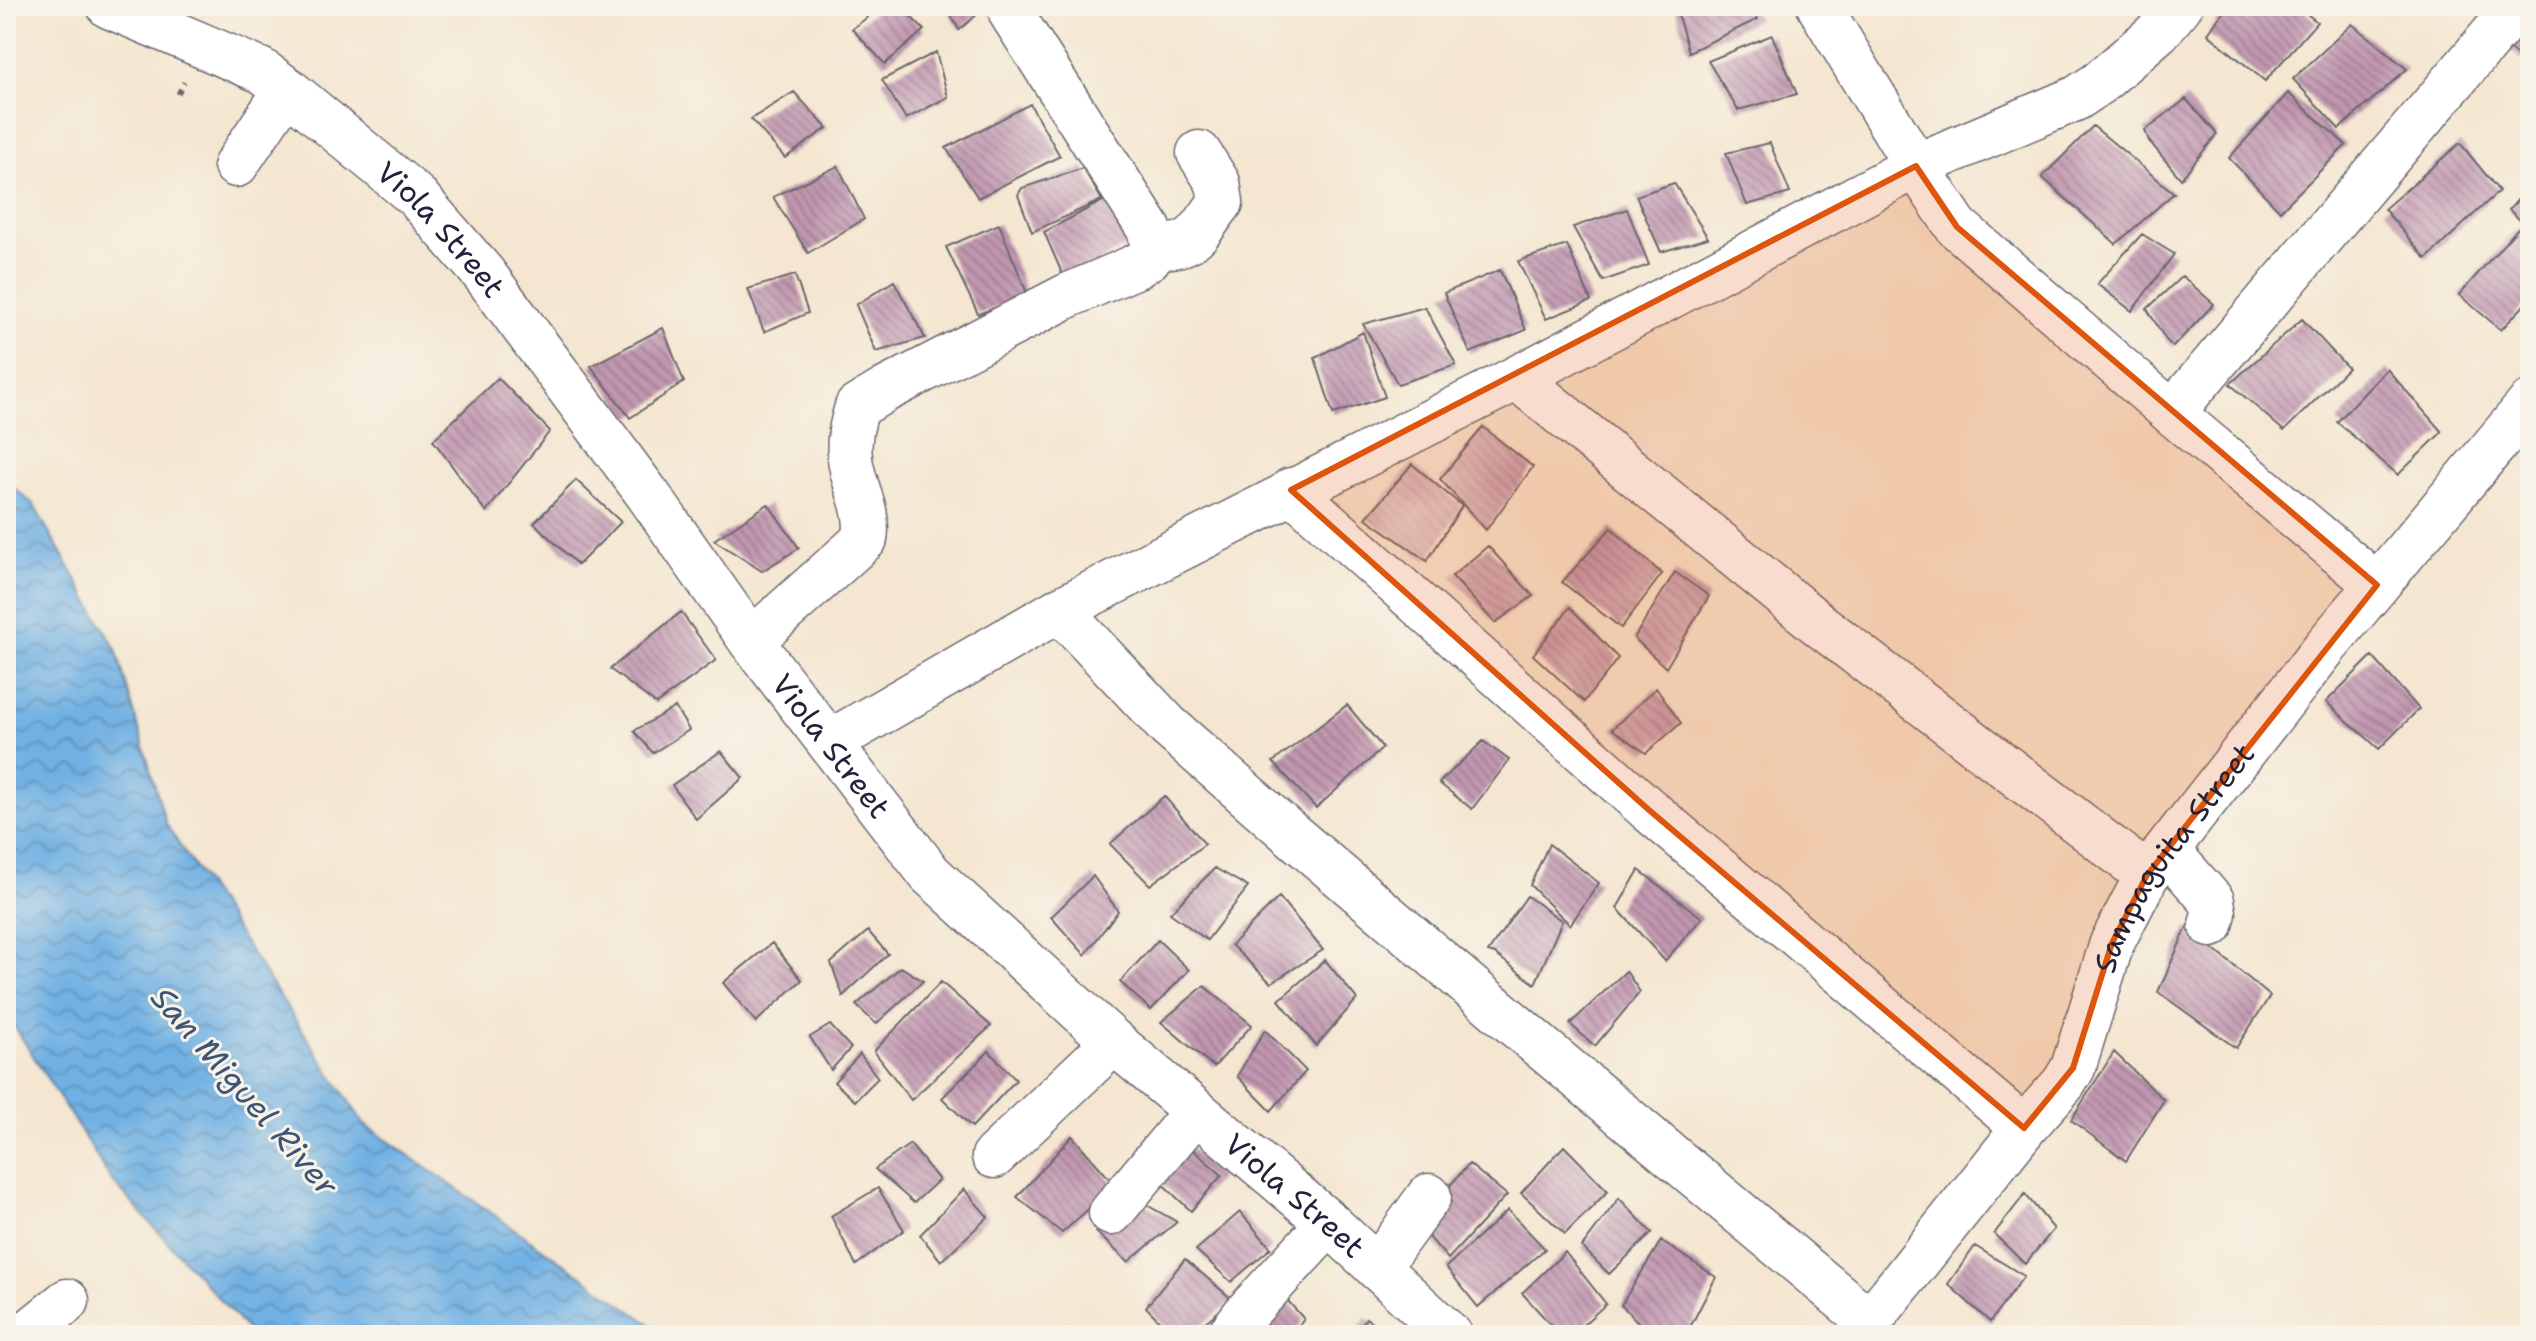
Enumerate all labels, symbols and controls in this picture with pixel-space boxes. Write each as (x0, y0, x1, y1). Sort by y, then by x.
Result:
street label: Viola Street (368, 152, 515, 306)
street label: Viola Street (763, 665, 900, 827)
street label: Sampaguita Street (2084, 734, 2263, 978)
water label: San Miguel River (142, 977, 349, 1206)
street label: Viola Street (1216, 1123, 1374, 1267)

